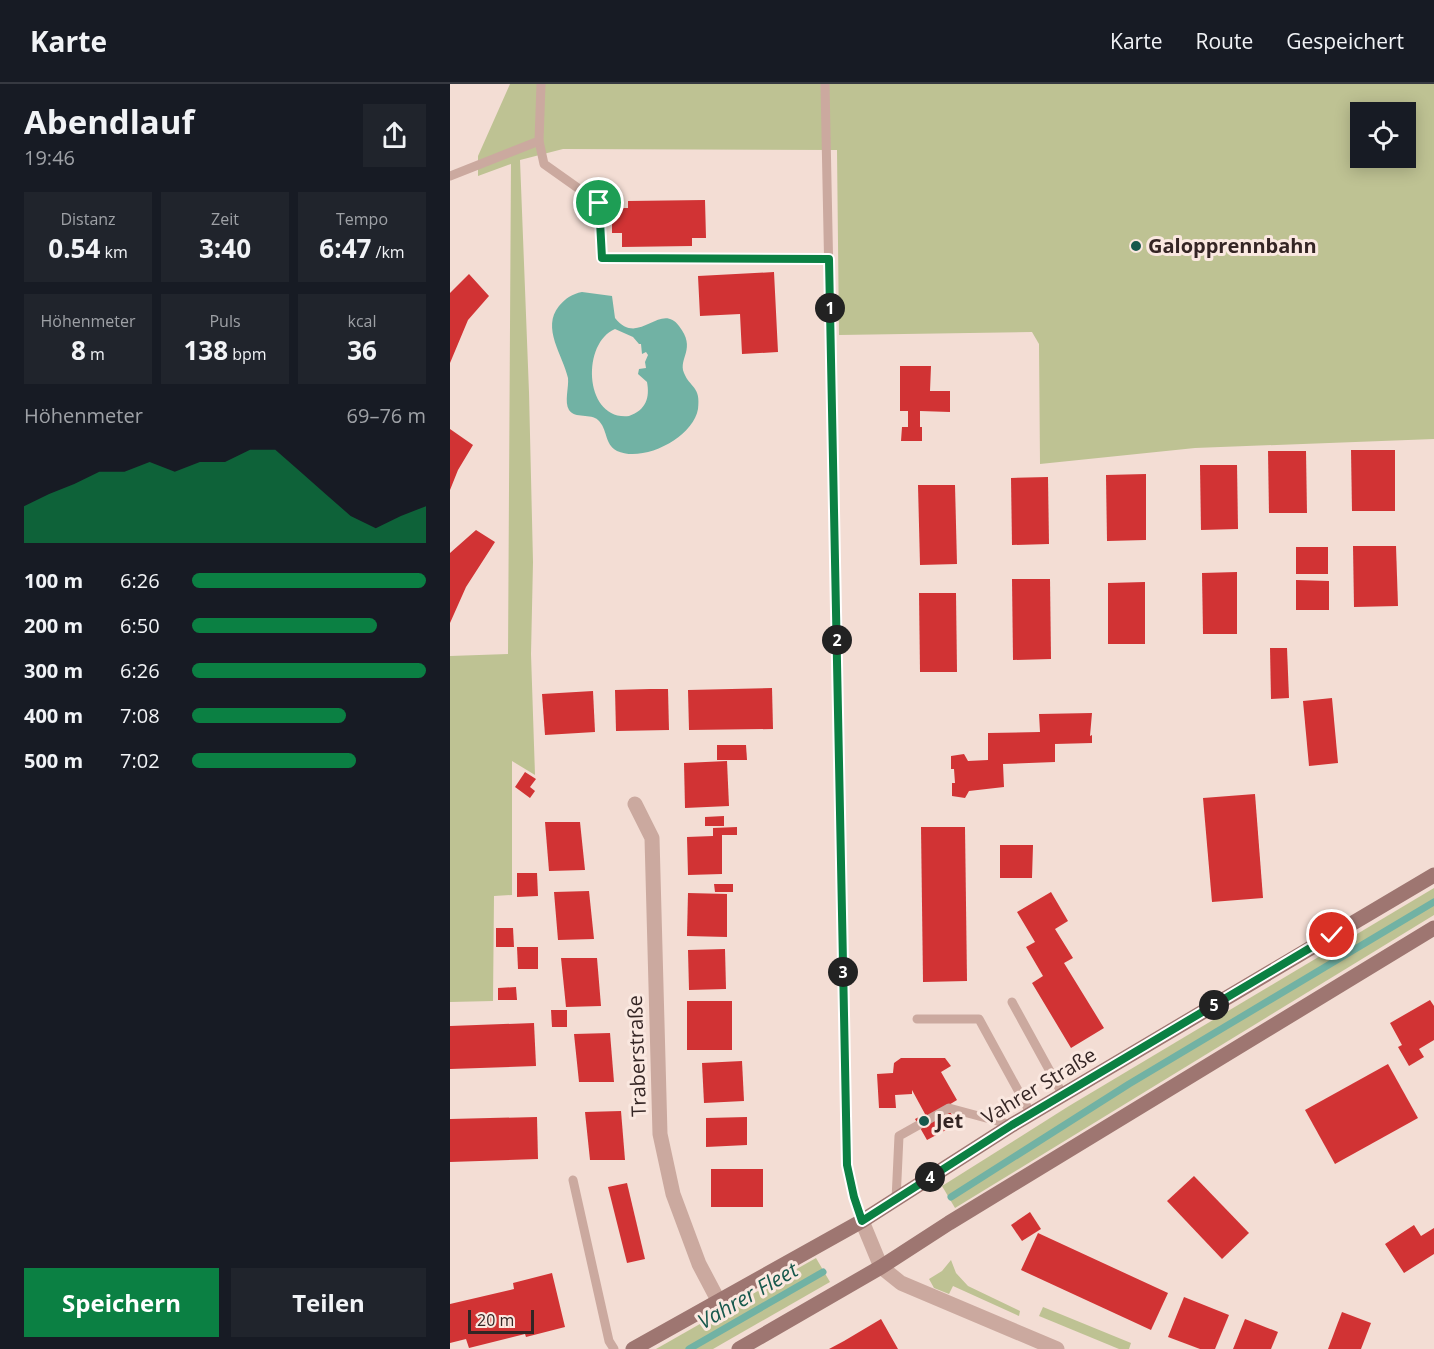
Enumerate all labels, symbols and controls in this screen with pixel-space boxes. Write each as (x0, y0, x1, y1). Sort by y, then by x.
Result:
text: Karte (30, 22, 107, 60)
text: Karte (1110, 27, 1162, 55)
text: Route (1195, 27, 1253, 55)
text: Gespeichert (1286, 27, 1404, 55)
text: Abendlauf (24, 99, 194, 144)
map controls (1350, 102, 1416, 168)
button: locate (1350, 102, 1416, 168)
button: share (363, 104, 426, 167)
text: 19:46 (24, 144, 75, 171)
pin (573, 177, 624, 228)
icon: arrive (582, 186, 615, 219)
text: Distanz (60, 208, 116, 230)
text: Zeit (211, 208, 239, 230)
text: Tempo (336, 208, 388, 230)
text: 0.54 (48, 230, 100, 266)
text: 3:40 (199, 230, 251, 266)
text: 6:47 (319, 230, 371, 266)
place label: Galopprennbahn (1148, 232, 1317, 259)
marker: Galopprennbahn (1129, 239, 1143, 253)
text: km (100, 241, 128, 263)
text: /km (371, 241, 405, 263)
pin: 1 (815, 293, 845, 323)
text: 1 (825, 297, 835, 319)
text: Höhenmeter (40, 310, 136, 332)
text: Puls (209, 310, 241, 332)
text: kcal (348, 310, 377, 332)
text: 8 (71, 332, 86, 368)
text: 138 (183, 332, 228, 368)
text: 36 (347, 332, 377, 368)
text: m (86, 343, 105, 365)
text: bpm (228, 343, 267, 365)
text: Höhenmeter (24, 402, 143, 429)
text: 69–76 m (347, 402, 426, 429)
text: 100 m (24, 567, 83, 594)
text: 6:26 (120, 567, 160, 594)
text: 200 m (24, 612, 83, 639)
text: 6:50 (120, 612, 160, 639)
pin: 2 (822, 625, 852, 655)
text: 2 (832, 629, 842, 651)
text: 300 m (24, 657, 83, 684)
text: 6:26 (120, 657, 160, 684)
text: 400 m (24, 702, 83, 729)
text: 7:08 (120, 702, 160, 729)
text: 500 m (24, 747, 83, 774)
text: 7:02 (120, 747, 160, 774)
pin (1306, 909, 1357, 960)
icon: check (1315, 918, 1348, 951)
pin: 3 (828, 957, 858, 987)
text: 3 (838, 961, 848, 983)
pin: 5 (1199, 990, 1229, 1020)
text: 5 (1209, 994, 1219, 1016)
street label: Traberstraße (621, 995, 652, 1117)
street label: Vahrer Straße (976, 1041, 1101, 1130)
place label: Jet (934, 1107, 963, 1134)
marker: Jet (917, 1114, 931, 1128)
pin: 4 (915, 1162, 945, 1192)
text: 4 (925, 1166, 935, 1188)
water label: Vahrer Fleet (692, 1255, 804, 1335)
button: Speichern (24, 1268, 219, 1337)
button: Teilen (231, 1268, 426, 1337)
scale bar (468, 1307, 534, 1334)
text: 20 m (477, 1309, 514, 1331)

